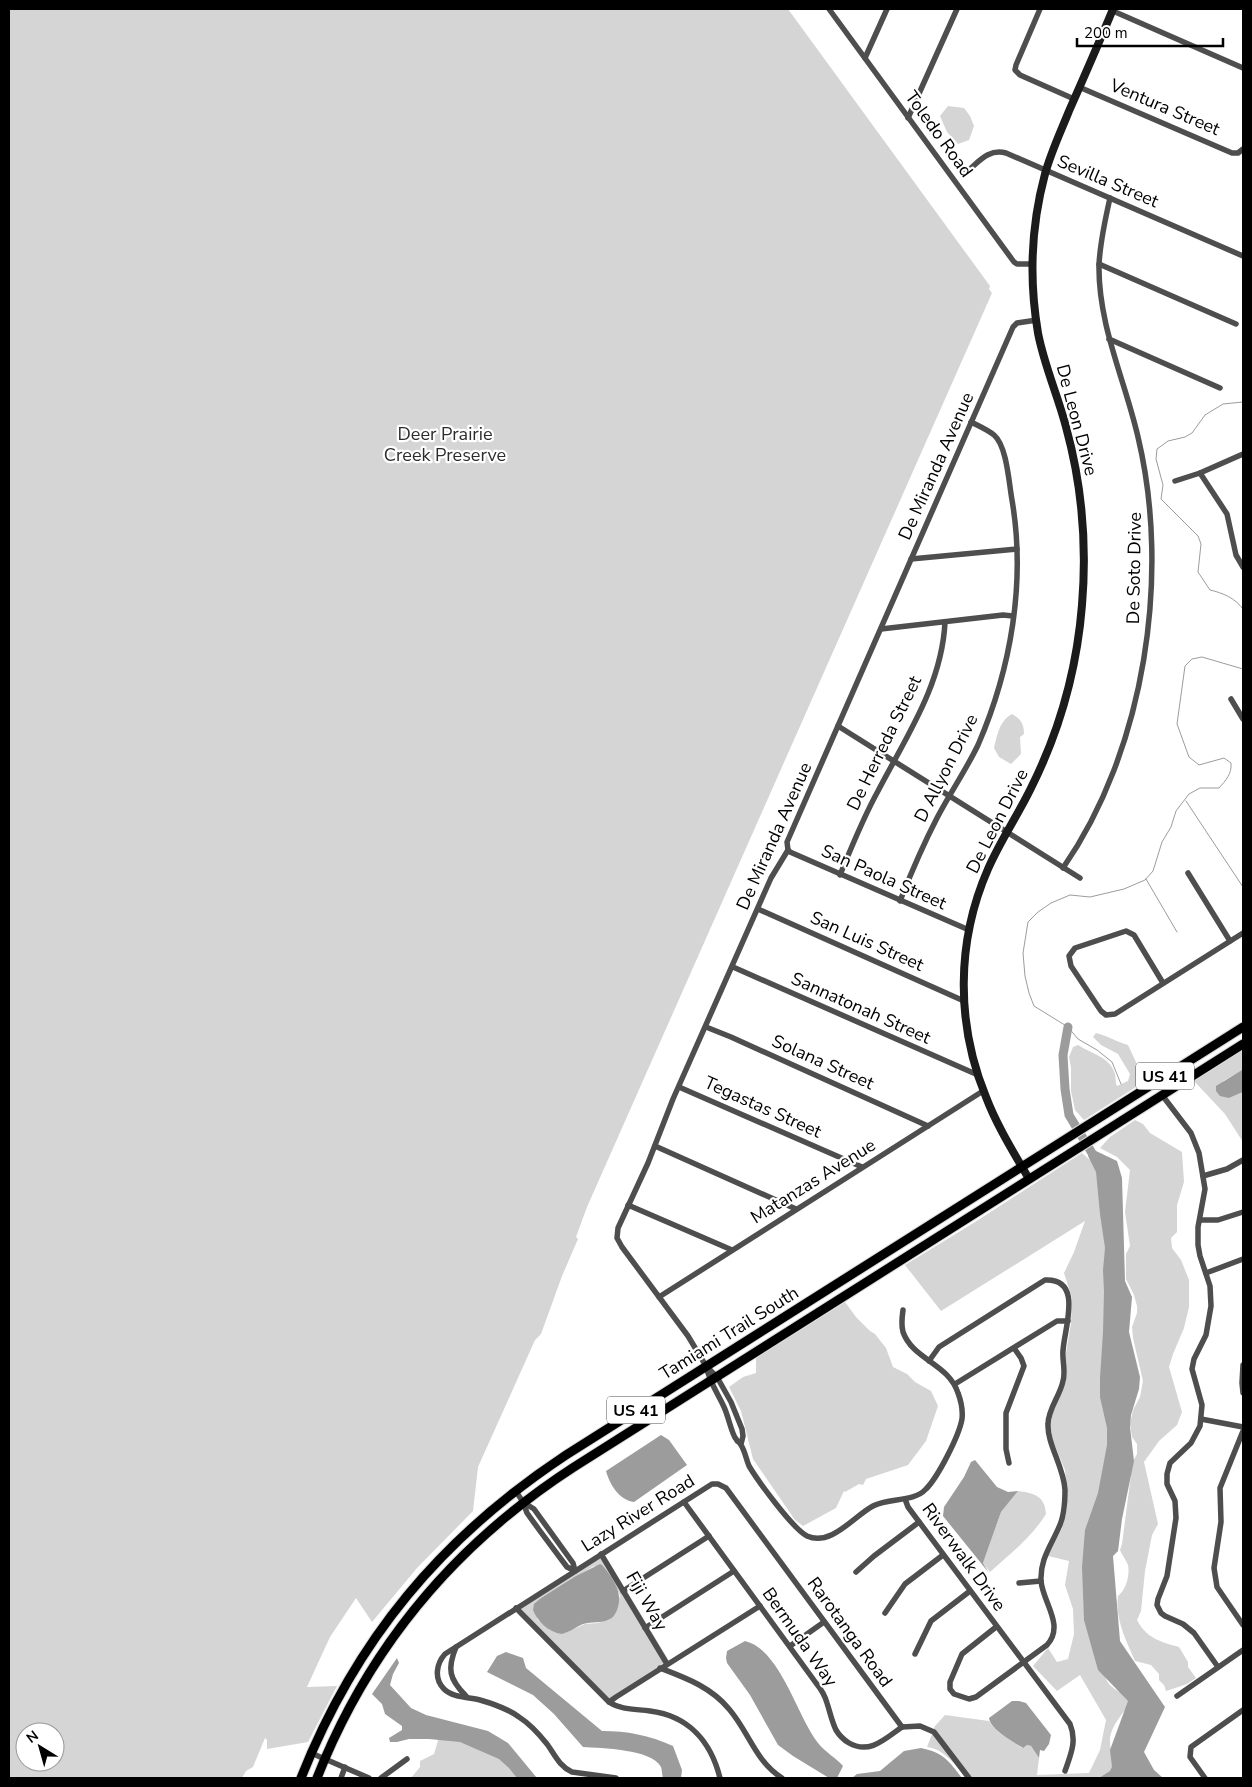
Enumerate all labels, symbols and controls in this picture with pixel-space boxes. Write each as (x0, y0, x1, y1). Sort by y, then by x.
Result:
scale bar (1077, 15, 1223, 47)
text: 200 m (1084, 23, 1128, 43)
street label: Ventura Street (1105, 73, 1224, 141)
street label: Toledo Road (900, 86, 978, 182)
street label: Sevilla Street (1054, 149, 1163, 213)
street label: De Leon Drive (1051, 362, 1103, 478)
street label: De Miranda Avenue (893, 388, 979, 544)
park label: Deer Prairie Creek Preserve (384, 422, 506, 467)
street label: De Soto Drive (1121, 512, 1147, 624)
street label: De Herreda Street (841, 671, 927, 814)
street label: D Allyon Drive (908, 710, 984, 826)
street label: De Miranda Avenue (731, 758, 817, 914)
street label: De Leon Drive (960, 765, 1034, 877)
street label: San Paola Street (818, 839, 951, 916)
street label: San Luis Street (807, 905, 928, 977)
street label: Sannatonah Street (787, 966, 935, 1050)
street label: Solana Street (768, 1029, 879, 1096)
road number: US 41 (1136, 1062, 1194, 1090)
street label: Tegastas Street (701, 1070, 826, 1144)
street label: Matanzas Avenue (746, 1133, 880, 1229)
street label: Tamiami Trail South (655, 1281, 803, 1385)
road number: US 41 (607, 1396, 665, 1424)
street label: Lazy River Road (577, 1469, 699, 1557)
street label: Riverwalk Drive (917, 1498, 1011, 1616)
street label: Fiji Way (620, 1567, 674, 1636)
street label: Rarotanga Road (802, 1572, 898, 1692)
street label: Bermuda Way (757, 1583, 843, 1692)
north arrow (15, 1722, 65, 1772)
text: N (23, 1726, 42, 1748)

